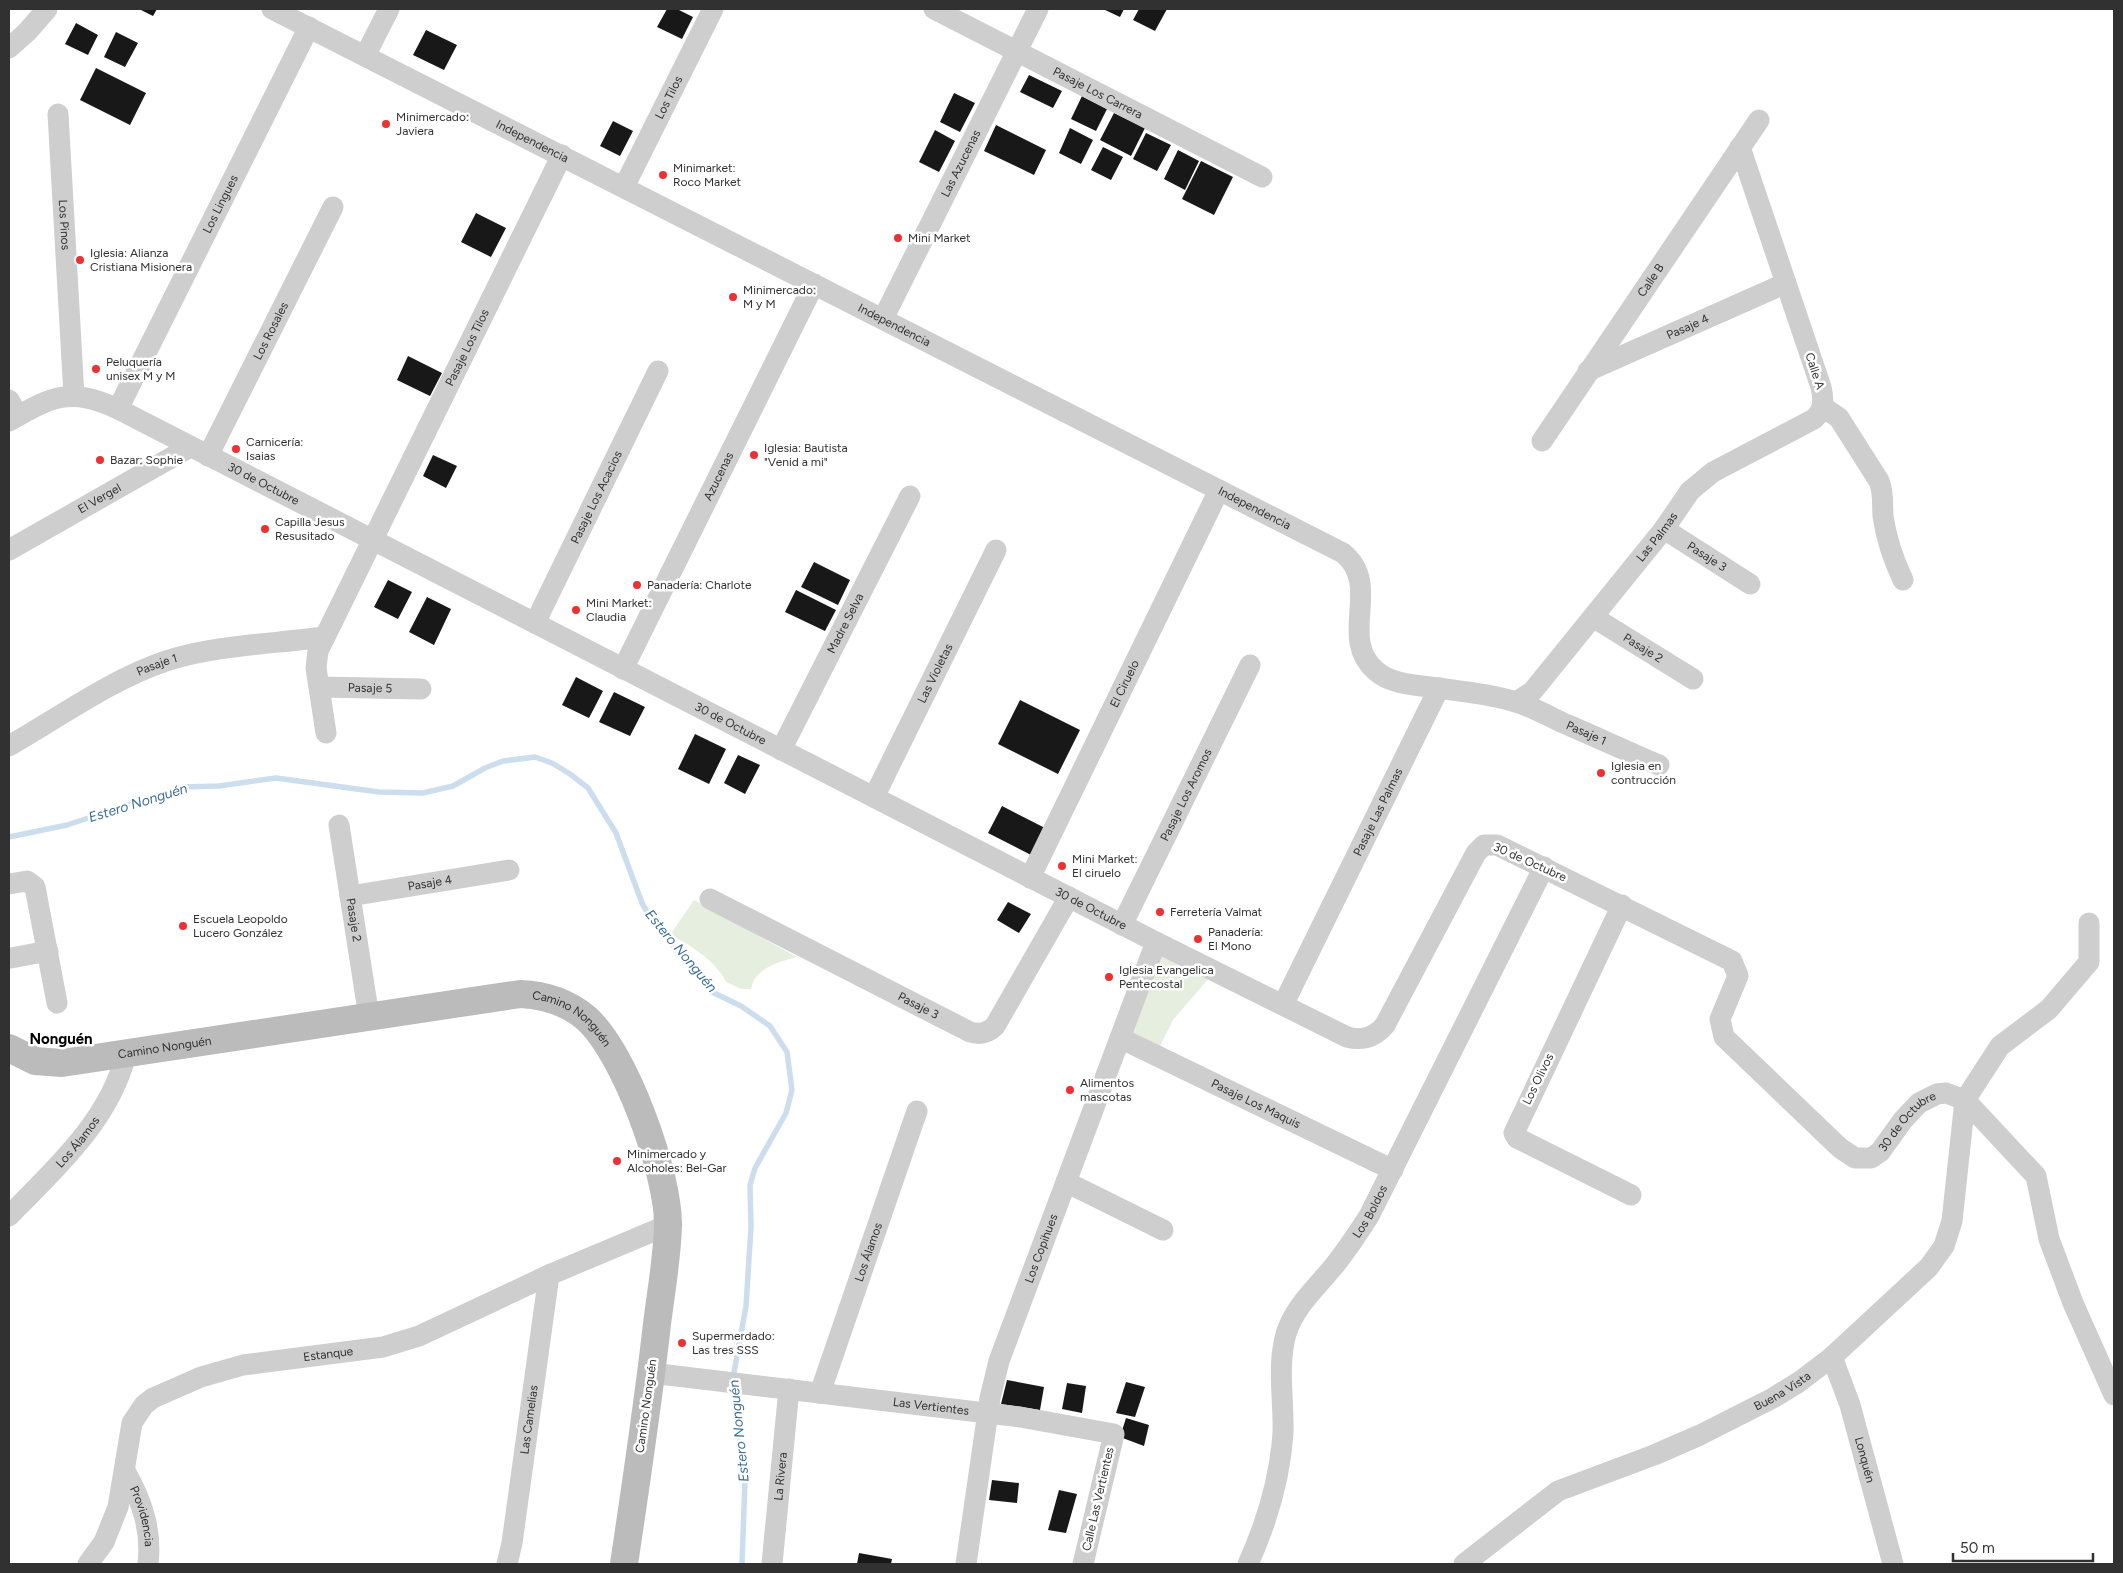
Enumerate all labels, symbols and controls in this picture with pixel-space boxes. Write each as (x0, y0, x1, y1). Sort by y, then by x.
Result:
street label: Pasaje Los Carrera (1051, 64, 1145, 122)
street label: Los Tilos (652, 73, 686, 121)
place label: Minimercado: Javiera (396, 110, 469, 138)
street label: Independencia (494, 117, 571, 166)
marker: Minimercado: Javiera (380, 118, 392, 130)
street label: Las Azucenas (938, 127, 984, 199)
place label: Minimarket: Roco Market (673, 161, 741, 189)
marker: Minimarket: Roco Market (657, 169, 669, 181)
street label: Los Lingues (200, 172, 241, 236)
street label: Los Pinos (56, 199, 73, 251)
place label: Mini Market (908, 231, 971, 245)
marker: Mini Market (892, 232, 904, 244)
place label: Iglesia: Alianza Cristiana Misionera (90, 246, 192, 274)
marker: Iglesia: Alianza Cristiana Misionera (74, 254, 86, 266)
street label: Calle B (1635, 261, 1667, 299)
place label: Minimercado: M y M (743, 283, 816, 311)
marker: Minimercado: M y M (727, 291, 739, 303)
street label: Los Rosales (250, 299, 291, 362)
street label: Independencia (856, 301, 933, 349)
street label: Pasaje Los Tilos (442, 307, 492, 388)
street label: Pasaje 4 (1664, 311, 1711, 342)
street label: Calle A (1803, 351, 1827, 391)
place label: Peluquería unisex M y M (106, 355, 175, 383)
marker: Peluquería unisex M y M (90, 363, 102, 375)
place label: Carnicería: Isaias (246, 435, 303, 463)
place label: Iglesia: Bautista "Venid a mi" (764, 441, 848, 469)
marker: Carnicería: Isaias (230, 443, 242, 455)
street label: Pasaje Los Acacios (568, 448, 625, 546)
marker: Iglesia: Bautista "Venid a mi" (748, 449, 760, 461)
street label: Azucenas (701, 450, 737, 503)
place label: Bazar: Sophie (110, 453, 183, 467)
marker: Bazar: Sophie (94, 454, 106, 466)
street label: 30 de Octubre (225, 460, 302, 508)
street label: El Vergel (75, 481, 123, 516)
street label: Independencia (1216, 484, 1293, 532)
street label: Las Palmas (1633, 509, 1681, 564)
place label: Capilla Jesus Resusitado (275, 515, 345, 543)
marker: Capilla Jesus Resusitado (259, 523, 271, 535)
street label: Pasaje 3 (1685, 539, 1729, 574)
place label: Panadería: Charlote (647, 578, 752, 592)
marker: Panadería: Charlote (631, 579, 643, 591)
street label: Madre Selva (824, 591, 866, 656)
place label: Mini Market: Claudia (586, 596, 652, 624)
marker: Mini Market: Claudia (570, 604, 582, 616)
street label: Pasaje 2 (1621, 631, 1666, 666)
street label: Las Violetas (915, 641, 956, 705)
street label: Pasaje 1 (134, 651, 179, 679)
street label: El Ciruelo (1107, 658, 1142, 710)
street label: Pasaje 5 (348, 681, 392, 695)
street label: 30 de Octubre (692, 699, 769, 748)
street label: Pasaje 1 (1564, 718, 1609, 748)
street label: Pasaje Los Aromos (1157, 746, 1215, 843)
place label: Iglesia en contrucción (1611, 759, 1676, 787)
street label: Pasaje Las Palmas (1350, 766, 1406, 858)
marker: Iglesia en contrucción (1595, 767, 1607, 779)
water label: Estero Nonguén (86, 780, 190, 826)
street label: 30 de Octubre (1491, 840, 1569, 885)
place label: Mini Market: El ciruelo (1072, 852, 1138, 880)
marker: Mini Market: El ciruelo (1056, 860, 1068, 872)
street label: Pasaje 4 (407, 872, 454, 893)
street label: 30 de Octubre (1053, 884, 1129, 933)
street label: Pasaje 2 (343, 897, 364, 943)
place label: Ferretería Valmat (1170, 905, 1263, 919)
water label: Estero Nonguén (642, 906, 721, 996)
marker: Ferretería Valmat (1154, 906, 1166, 918)
place label: Escuela Leopoldo Lucero González (193, 912, 288, 940)
marker: Escuela Leopoldo Lucero González (177, 920, 189, 932)
place label: Panadería: El Mono (1208, 925, 1263, 953)
marker: Panadería: El Mono (1192, 933, 1204, 945)
place label: Iglesia Evangelica Pentecostal (1119, 963, 1214, 991)
marker: Iglesia Evangelica Pentecostal (1103, 971, 1115, 983)
street label: Camino Nonguén (531, 988, 614, 1049)
street label: Pasaje 3 (896, 989, 941, 1022)
district label: Nonguén (29, 1030, 93, 1048)
street label: Camino Nonguén (117, 1034, 213, 1061)
street label: Los Olivos (1520, 1051, 1557, 1107)
place label: Alimentos mascotas (1080, 1076, 1134, 1104)
street label: Pasaje Los Maquis (1209, 1076, 1303, 1131)
marker: Alimentos mascotas (1064, 1084, 1076, 1096)
street label: 30 de Octubre (1876, 1089, 1939, 1154)
street label: Los Álamos (53, 1114, 103, 1170)
place label: Minimercado y Alcoholes: Bel-Gar (627, 1147, 726, 1175)
marker: Minimercado y Alcoholes: Bel-Gar (611, 1155, 623, 1167)
street label: Los Boldos (1350, 1183, 1390, 1241)
street label: Los Copihues (1022, 1211, 1061, 1285)
street label: Los Álamos (852, 1220, 885, 1283)
place label: Supermerdado: Las tres SSS (692, 1329, 775, 1357)
marker: Supermerdado: Las tres SSS (676, 1337, 688, 1349)
street label: Estanque (302, 1344, 354, 1364)
street label: Camino Nonguén (633, 1358, 660, 1454)
street label: Buena Vista (1752, 1369, 1813, 1413)
water label: Estero Nonguén (725, 1379, 753, 1483)
street label: Las Camelias (517, 1384, 541, 1455)
street label: Las Vertientes (892, 1395, 970, 1418)
street label: Lonquén (1852, 1435, 1878, 1484)
street label: Calle Las Vertientes (1079, 1445, 1117, 1552)
street label: La Rivera (771, 1452, 790, 1501)
street label: Providencia (127, 1484, 156, 1547)
scale bar (1953, 1530, 2093, 1562)
text: 50 m (1960, 1539, 1995, 1557)

